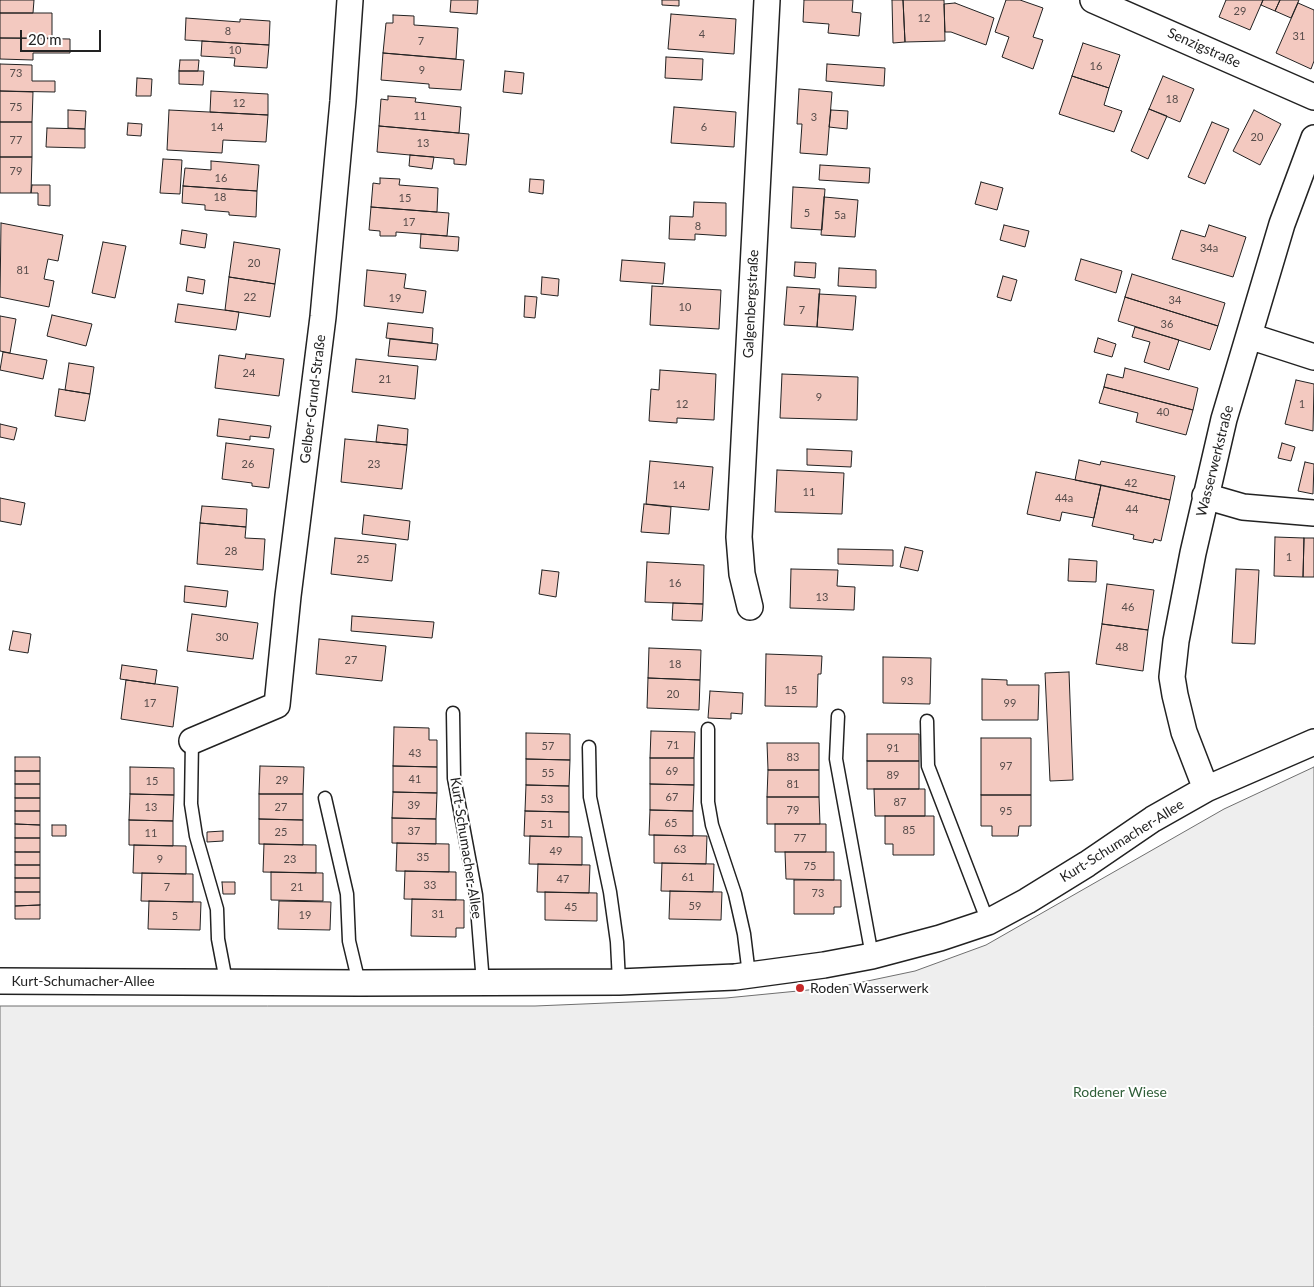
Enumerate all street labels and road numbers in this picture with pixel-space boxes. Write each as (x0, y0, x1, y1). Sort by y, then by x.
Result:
street label: Senzigstraße (1165, 24, 1243, 72)
street label: Galgenbergstraße (740, 249, 762, 359)
street label: Gelber-Grund-Straße (297, 334, 329, 464)
street label: Wasserwerkstraße (1193, 404, 1237, 518)
street label: Kurt-Schumacher-Allee (447, 776, 485, 920)
street label: Kurt-Schumacher-Allee (1057, 796, 1187, 886)
street label: Kurt-Schumacher-Allee (11, 973, 155, 989)

